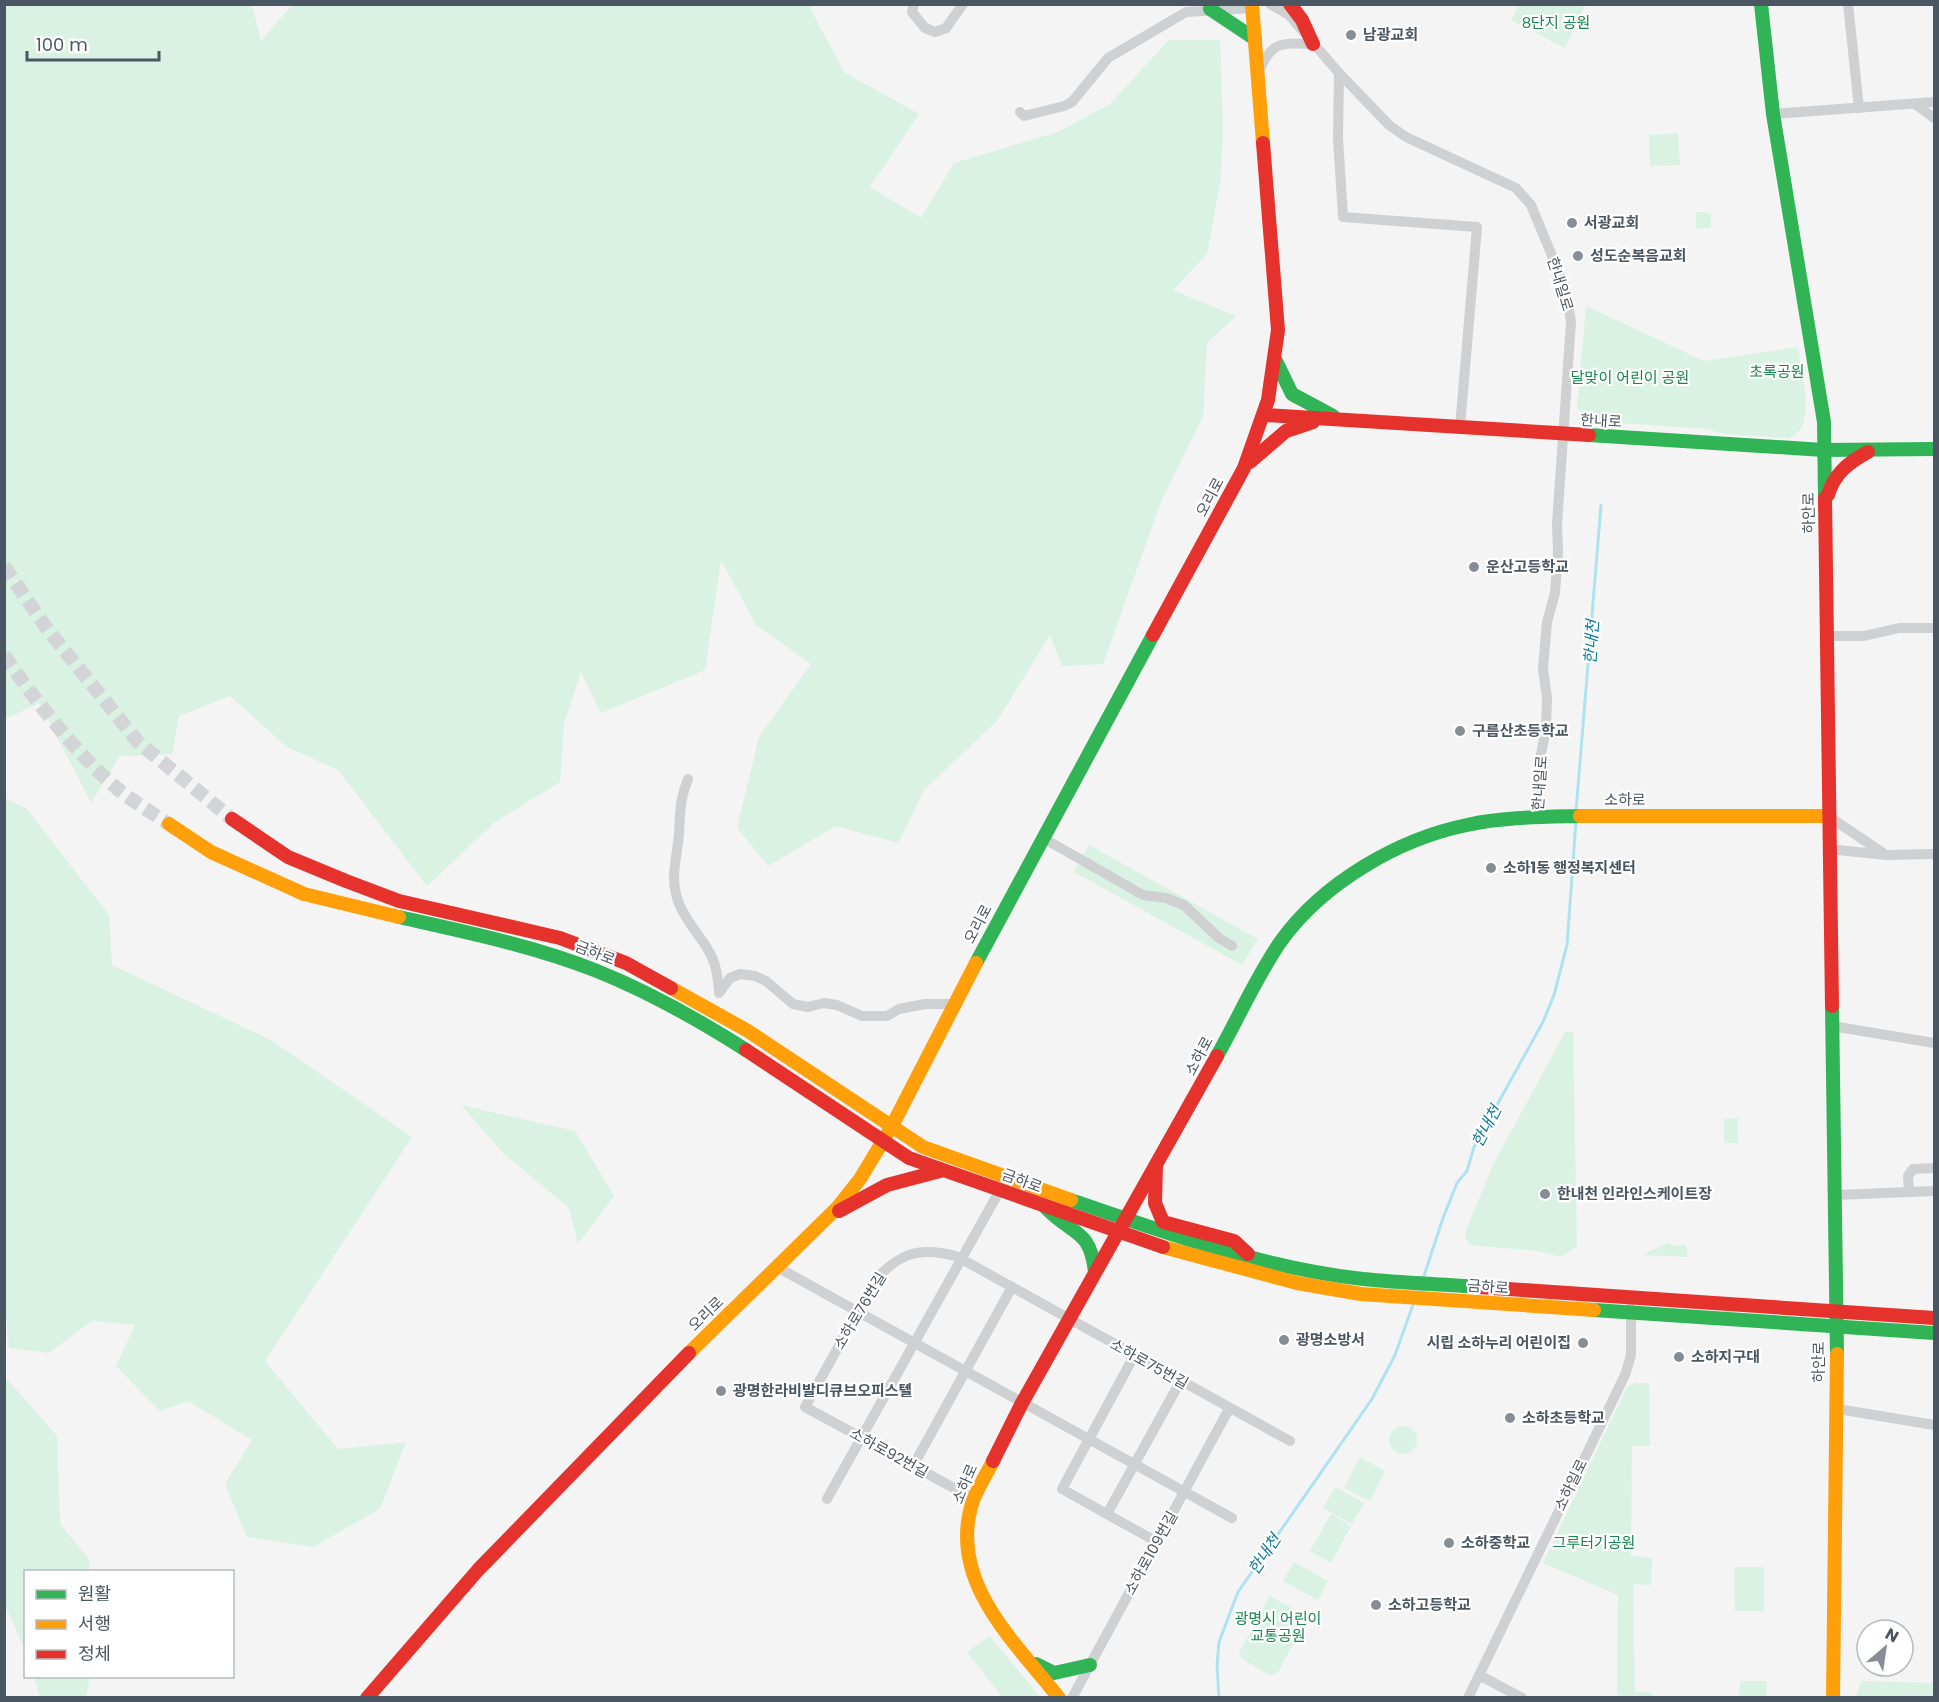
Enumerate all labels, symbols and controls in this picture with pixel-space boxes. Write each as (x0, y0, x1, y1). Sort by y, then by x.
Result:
park label: 8단지 공원 (1522, 12, 1590, 33)
scale bar (27, 24, 159, 62)
place label: 남광교회 (1363, 24, 1418, 45)
marker: 남광교회 (1344, 28, 1358, 42)
text: 100 m (36, 32, 88, 57)
place label: 서광교회 (1584, 212, 1639, 233)
marker: 서광교회 (1565, 216, 1579, 230)
place label: 성도순복음교회 (1590, 245, 1687, 266)
marker: 성도순복음교회 (1571, 249, 1585, 263)
street label: 한내일로 (1542, 254, 1579, 313)
park label: 초록공원 (1749, 361, 1805, 382)
park label: 달맞이 어린이 공원 (1571, 367, 1689, 388)
street label: 한내로 (1580, 409, 1622, 432)
street label: 오리로 (1191, 474, 1229, 520)
street label: 하안로 (1798, 492, 1819, 534)
place label: 운산고등학교 (1486, 556, 1569, 577)
marker: 운산고등학교 (1467, 560, 1481, 574)
water label: 한내천 (1578, 617, 1605, 665)
place label: 구름산초등학교 (1472, 720, 1569, 741)
marker: 구름산초등학교 (1453, 724, 1467, 738)
street label: 한내일로 (1527, 755, 1552, 811)
street label: 소하로 (1604, 789, 1646, 810)
place label: 소하1동 행정복지센터 (1503, 857, 1636, 878)
marker: 소하1동 행정복지센터 (1484, 861, 1498, 875)
street label: 오리로 (959, 901, 997, 947)
street label: 금하로 (572, 935, 618, 970)
street label: 소하로 (1180, 1033, 1218, 1079)
water label: 한내천 (1466, 1099, 1508, 1151)
street label: 금하로 (999, 1164, 1045, 1197)
place label: 한내천 인라인스케이트장 (1557, 1183, 1712, 1204)
marker: 한내천 인라인스케이트장 (1538, 1187, 1552, 1201)
street label: 소하로76번길 (828, 1268, 891, 1353)
street label: 금하로 (1467, 1275, 1509, 1298)
street label: 오리로 (683, 1292, 728, 1336)
place label: 광명소방서 (1296, 1329, 1365, 1350)
place label: 시립 소하누리 어린이집 (1427, 1332, 1571, 1353)
street label: 소하로75번길 (1106, 1333, 1192, 1394)
marker: 광명소방서 (1277, 1333, 1291, 1347)
marker: 시립 소하누리 어린이집 (1576, 1336, 1590, 1350)
street label: 하안로 (1808, 1341, 1829, 1383)
place label: 소하지구대 (1691, 1346, 1760, 1367)
marker: 소하지구대 (1672, 1350, 1686, 1364)
place label: 광명한라비발디큐브오피스텔 (733, 1380, 912, 1401)
marker: 광명한라비발디큐브오피스텔 (714, 1384, 728, 1398)
place label: 소하초등학교 (1522, 1407, 1605, 1428)
marker: 소하초등학교 (1503, 1411, 1517, 1425)
street label: 소하로92번길 (846, 1422, 932, 1483)
street label: 소하일로 (1549, 1455, 1592, 1514)
street label: 소하로 (947, 1461, 982, 1507)
street label: 소하로109번길 (1119, 1507, 1182, 1598)
water label: 한내천 (1243, 1528, 1288, 1579)
place label: 소하중학교 (1461, 1532, 1530, 1553)
park label: 그루터기공원 (1553, 1532, 1635, 1553)
marker: 소하중학교 (1442, 1536, 1456, 1550)
legend (24, 1570, 234, 1678)
text: 원활 (78, 1581, 111, 1606)
place label: 소하고등학교 (1388, 1594, 1471, 1615)
marker: 소하고등학교 (1369, 1598, 1383, 1612)
park label: 광명시 어린이 교통공원 (1235, 1608, 1321, 1646)
text: 서행 (78, 1611, 111, 1636)
north arrow (1855, 1618, 1915, 1678)
text: N (1881, 1622, 1903, 1648)
text: 정체 (78, 1641, 111, 1666)

